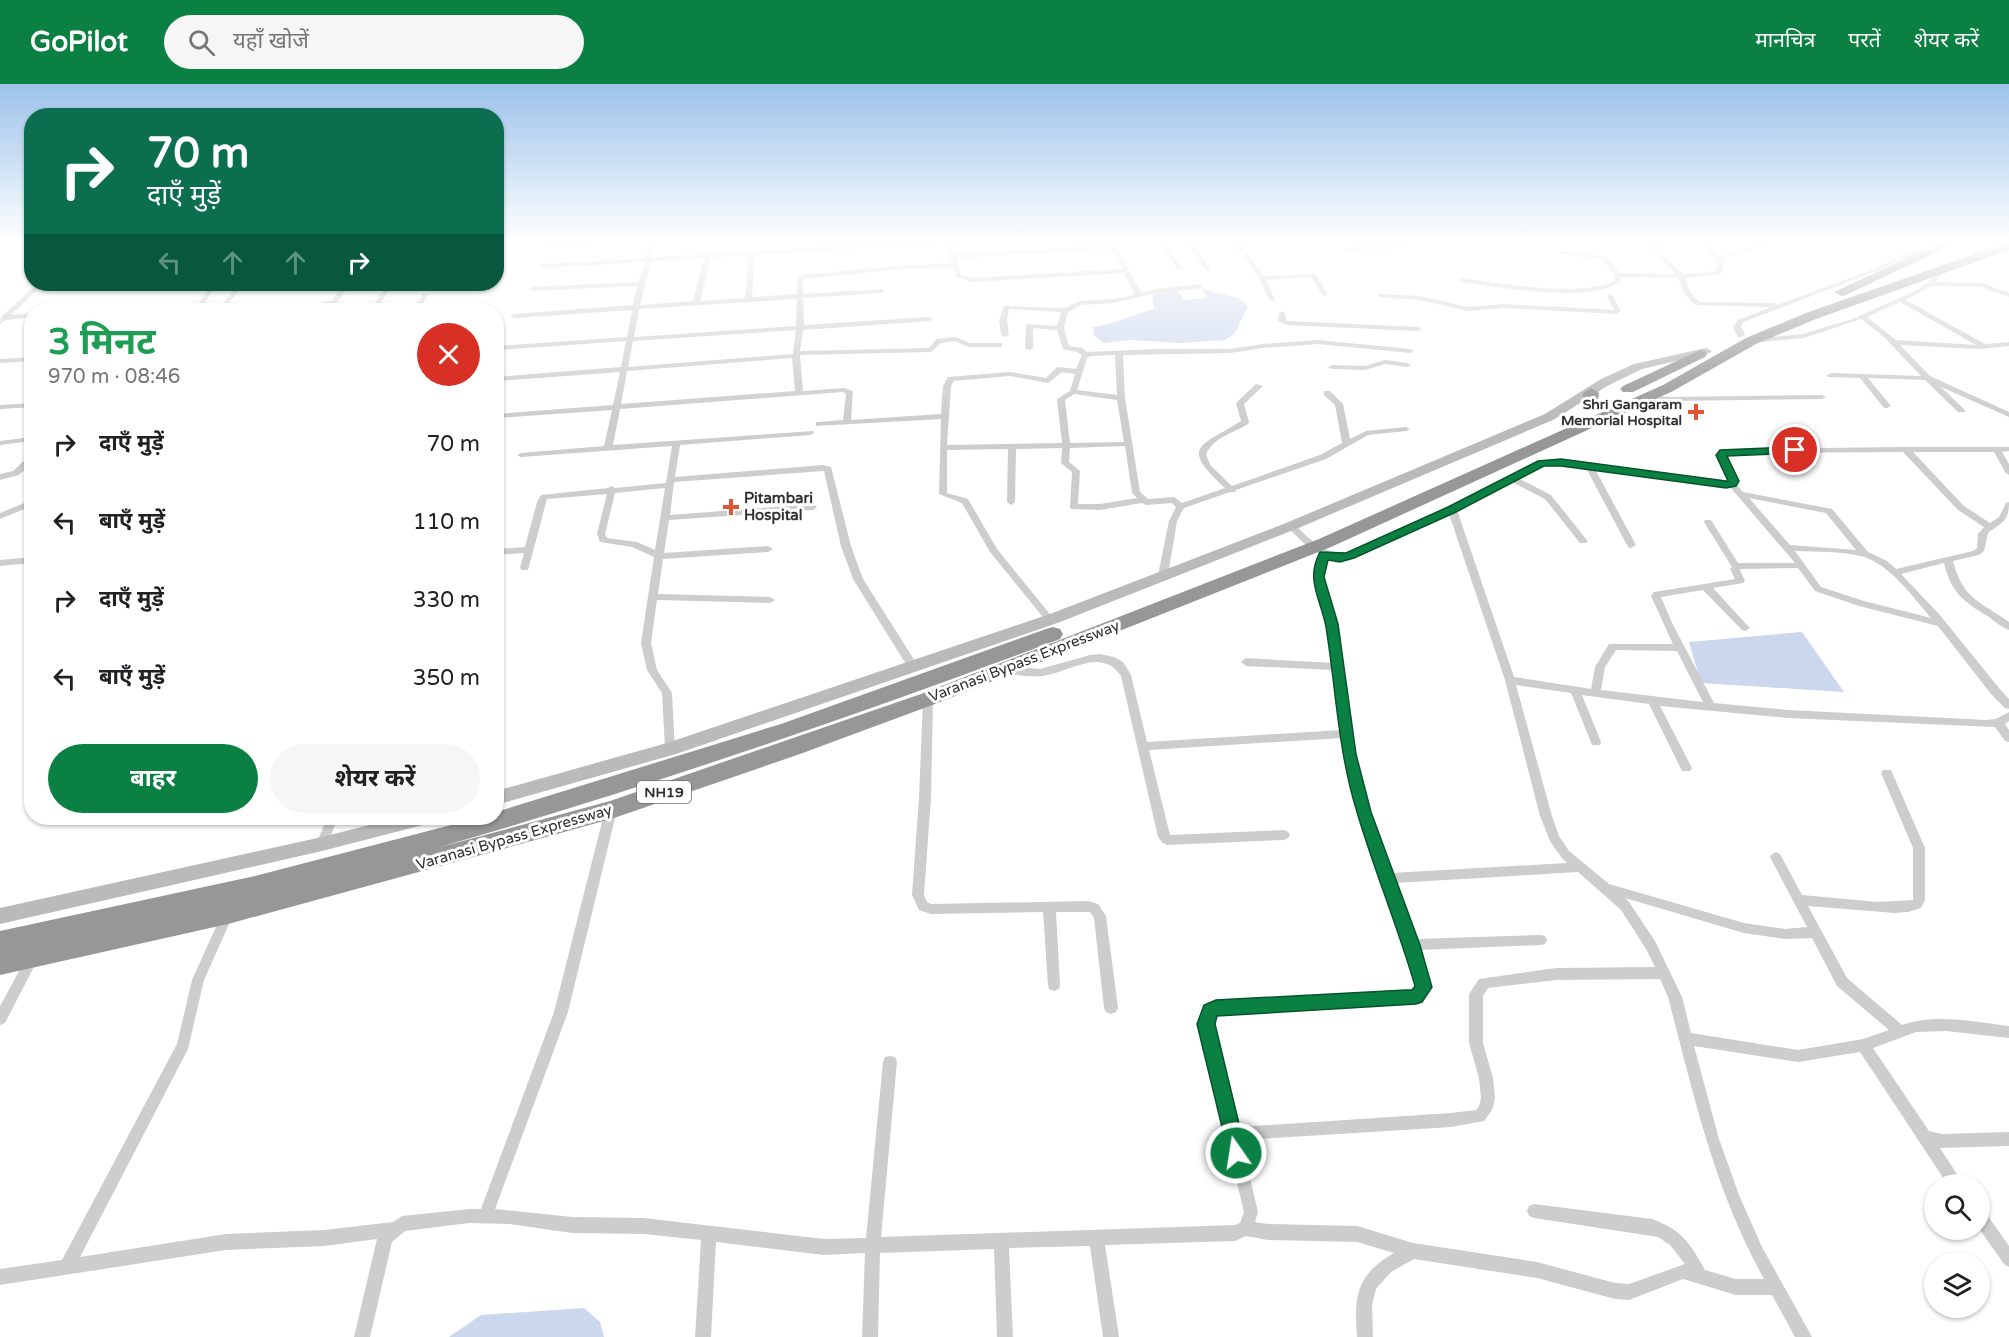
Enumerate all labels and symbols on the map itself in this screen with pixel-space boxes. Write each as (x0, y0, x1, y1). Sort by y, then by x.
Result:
place label: Shri Gangaram Memorial Hospital (1561, 396, 1682, 429)
marker: Shri Gangaram Memorial Hospital (1687, 403, 1705, 421)
pin (1769, 424, 1820, 475)
place label: Pitambari Hospital (744, 489, 813, 525)
marker: Pitambari Hospital (722, 498, 740, 516)
street label: Varanasi Bypass Expressway (926, 616, 1122, 706)
road number: NH19 (637, 781, 691, 803)
street label: Varanasi Bypass Expressway (414, 800, 614, 874)
position arrow (1204, 1121, 1268, 1185)

